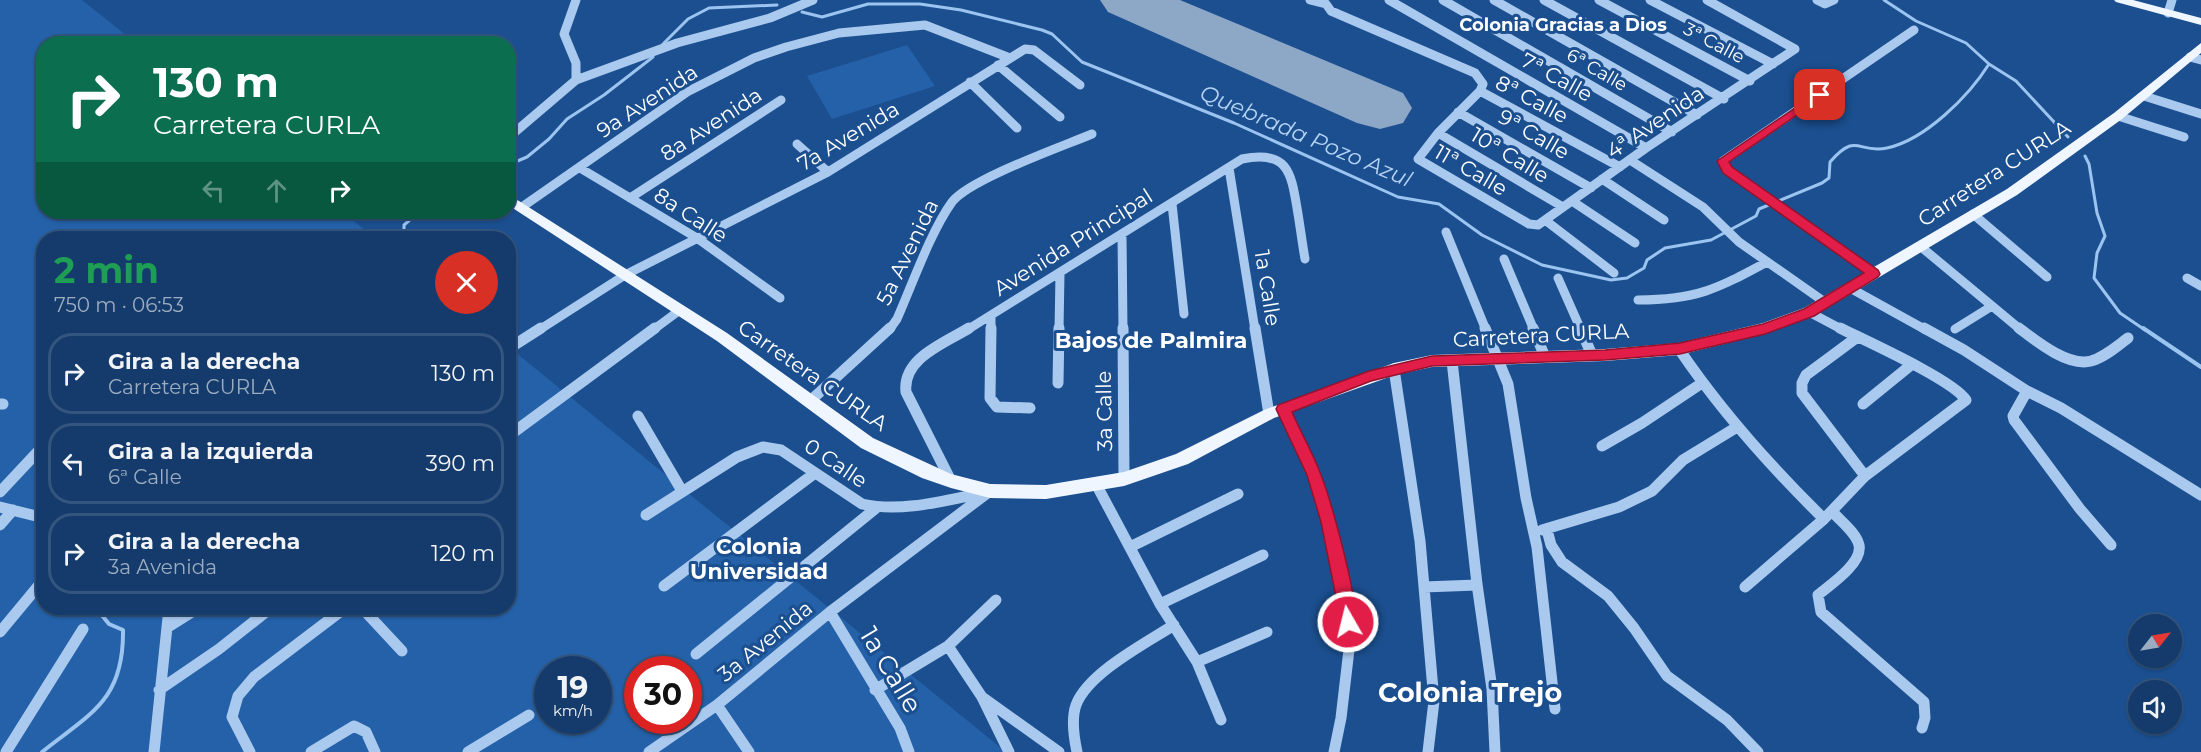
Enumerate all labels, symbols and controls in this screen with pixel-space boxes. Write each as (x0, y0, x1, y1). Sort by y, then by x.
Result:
district label: Colonia Gracias a Dios (1459, 14, 1667, 36)
street label: 3ª Calle (1680, 18, 1748, 68)
street label: 6ª Calle (1563, 44, 1631, 96)
street label: 7ª Calle (1517, 47, 1597, 107)
text: 130 m (153, 56, 279, 108)
street label: 9a Avenida (592, 59, 702, 143)
icon: right (54, 60, 132, 138)
pin (1794, 69, 1845, 120)
street label: 8ª Calle (1491, 70, 1573, 128)
icon: arrive (1803, 78, 1836, 111)
water label: Quebrada Pozo Azul (1196, 79, 1416, 193)
street label: 4ª Avenida (1602, 80, 1708, 164)
street label: 8a Avenida (656, 82, 766, 166)
street label: 7a Avenida (793, 96, 903, 176)
street label: 9ª Calle (1494, 104, 1574, 164)
text: Carretera CURLA (153, 108, 380, 141)
street label: Carretera CURLA (1913, 114, 2076, 232)
street label: 10ª Calle (1466, 122, 1554, 188)
street label: 11ª Calle (1430, 139, 1512, 201)
icon: left (197, 174, 230, 207)
icon: ahead (260, 174, 293, 207)
icon: right (323, 174, 356, 207)
street label: 8a Calle (650, 182, 732, 248)
street label: Avenida Principal (989, 183, 1157, 301)
street label: 5a Avenida (871, 195, 943, 309)
text: 2 min (54, 248, 159, 292)
street label: 1a Calle (1250, 248, 1286, 328)
button: close (435, 251, 498, 314)
text: 750 m · 06:53 (54, 293, 184, 317)
street label: Carretera CURLA (733, 314, 893, 436)
street label: Carretera CURLA (1452, 318, 1631, 352)
district label: Bajos de Palmira (1055, 327, 1247, 354)
text: Gira a la derecha (108, 348, 300, 375)
icon: right (57, 357, 90, 390)
text: 130 m (431, 360, 495, 387)
street label: 3a Calle (1091, 370, 1117, 452)
text: Carretera CURLA (108, 375, 276, 399)
street label: 0 Calle (800, 433, 872, 493)
text: Gira a la izquierda (108, 438, 314, 465)
icon: left (57, 447, 90, 480)
text: 390 m (426, 450, 495, 477)
text: 6ª Calle (108, 465, 182, 489)
text: Gira a la derecha (108, 528, 300, 555)
district label: Colonia Universidad (690, 533, 828, 585)
icon: right (57, 537, 90, 570)
text: 120 m (431, 540, 495, 567)
text: 3a Avenida (108, 555, 217, 579)
position arrow (1316, 590, 1380, 654)
street label: 3a Avenida (713, 595, 817, 687)
north arrow (2128, 614, 2182, 668)
map controls (2128, 614, 2182, 734)
street label: 1a Calle (853, 621, 929, 719)
speed limit sign: 30 (624, 656, 702, 734)
text: 19 (558, 669, 588, 706)
district label: Colonia Trejo (1378, 676, 1562, 709)
button: sound (2128, 680, 2182, 734)
text: km/h (553, 701, 593, 720)

